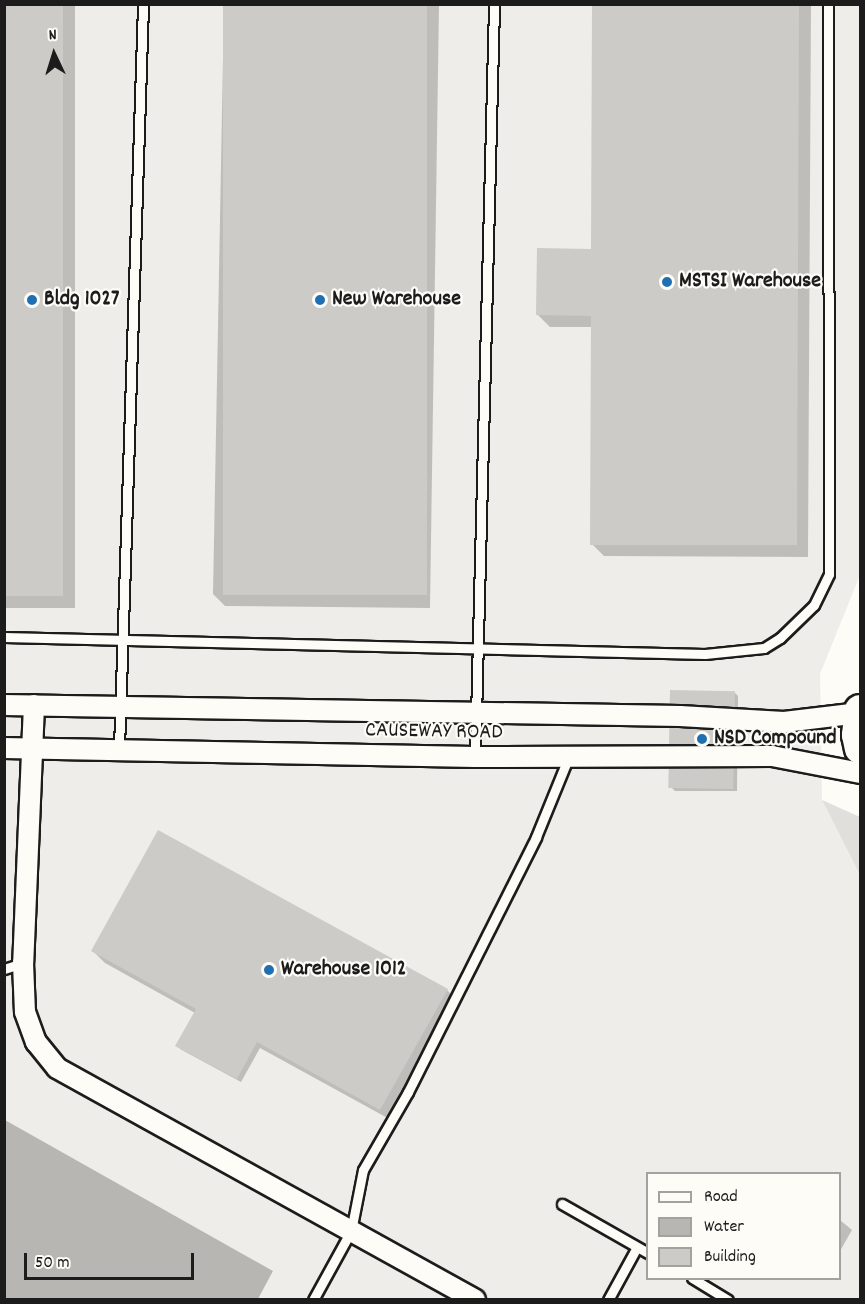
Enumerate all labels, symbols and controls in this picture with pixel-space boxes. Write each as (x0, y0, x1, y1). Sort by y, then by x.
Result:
north arrow (24, 24, 84, 84)
text: N (48, 24, 57, 47)
place label: MSTSI Warehouse (679, 269, 821, 295)
marker: MSTSI Warehouse (660, 275, 674, 289)
place label: Bldg 1027 (44, 287, 120, 313)
place label: New Warehouse (332, 287, 461, 313)
marker: Bldg 1027 (25, 293, 39, 307)
marker: New Warehouse (313, 293, 327, 307)
street label: CAUSEWAY ROAD (365, 718, 503, 746)
place label: NSD Compound (714, 726, 837, 752)
marker: NSD Compound (695, 732, 709, 746)
place label: Warehouse 1012 (281, 957, 406, 983)
marker: Warehouse 1012 (262, 963, 276, 977)
legend (646, 1172, 841, 1280)
text: Road (704, 1185, 738, 1210)
text: Water (704, 1215, 744, 1240)
scale bar (27, 1241, 196, 1279)
text: Building (704, 1245, 756, 1270)
text: 50 m (35, 1251, 70, 1276)

